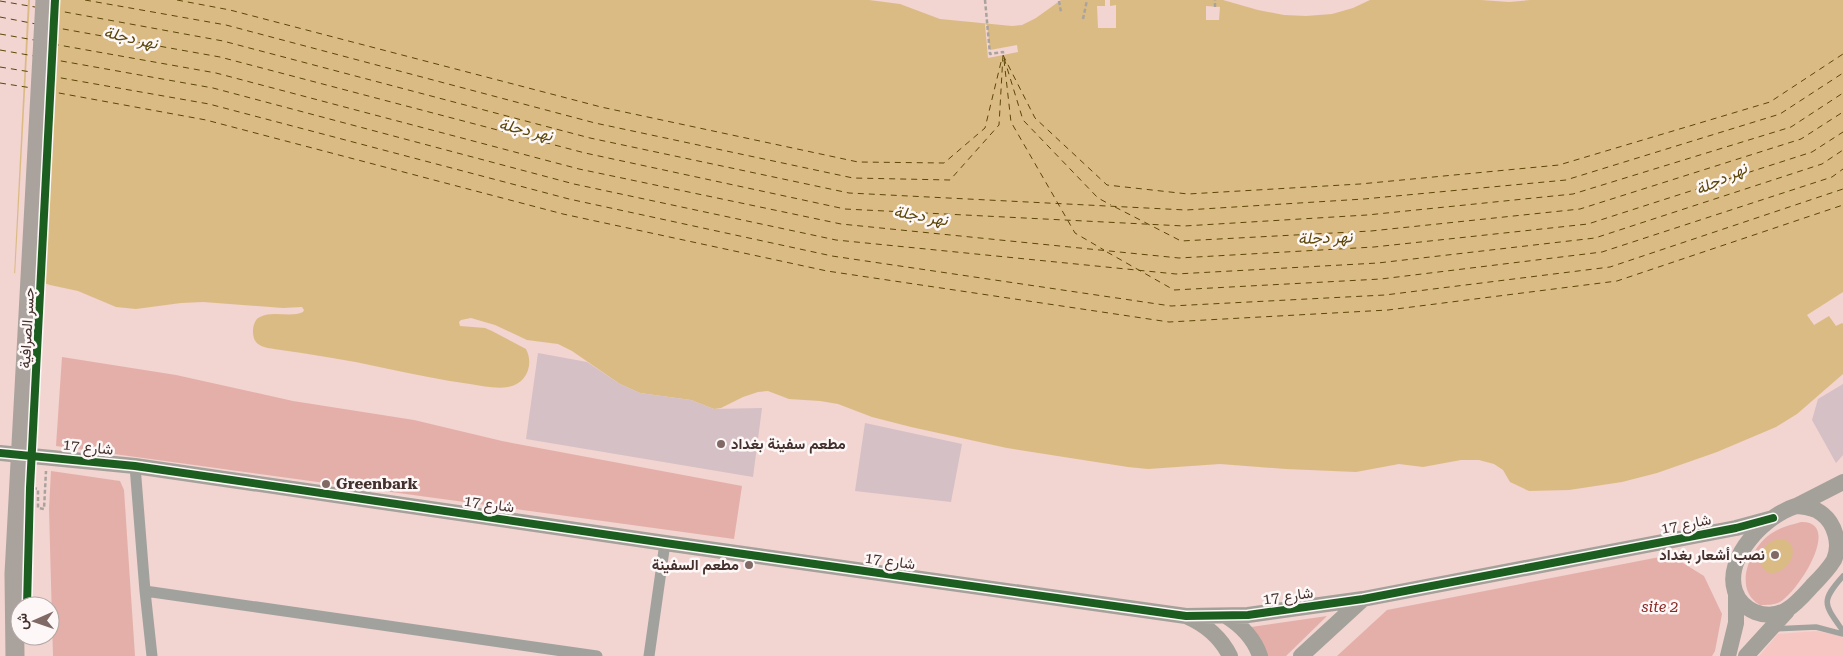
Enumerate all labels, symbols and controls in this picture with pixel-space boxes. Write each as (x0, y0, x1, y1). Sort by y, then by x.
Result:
water label: نهر دجلة (102, 22, 161, 54)
water label: نهر دجلة (497, 114, 556, 146)
water label: نهر دجلة (1692, 158, 1752, 199)
water label: نهر دجلة (892, 201, 951, 231)
water label: نهر دجلة (1297, 227, 1354, 249)
street label: جسر الصرافية (16, 287, 38, 369)
street label: شارع 17 (62, 435, 114, 461)
place label: مطعم سفينة بغداد (731, 435, 846, 454)
marker: مطعم سفينة بغداد (715, 438, 727, 450)
place label: Greenbark (336, 475, 419, 493)
marker: Greenbark (320, 478, 332, 490)
street label: شارع 17 (462, 492, 516, 518)
street label: شارع 17 (1659, 510, 1713, 540)
place label: نصب أشعار بغداد (1659, 546, 1765, 564)
street label: شارع 17 (863, 549, 917, 575)
marker: نصب أشعار بغداد (1769, 549, 1781, 561)
place label: مطعم السفينة (652, 556, 739, 575)
marker: مطعم السفينة (743, 559, 755, 571)
street label: شارع 17 (1262, 584, 1315, 610)
north arrow (10, 596, 60, 646)
park label: site 2 (1642, 598, 1678, 616)
text: ش (14, 613, 31, 630)

